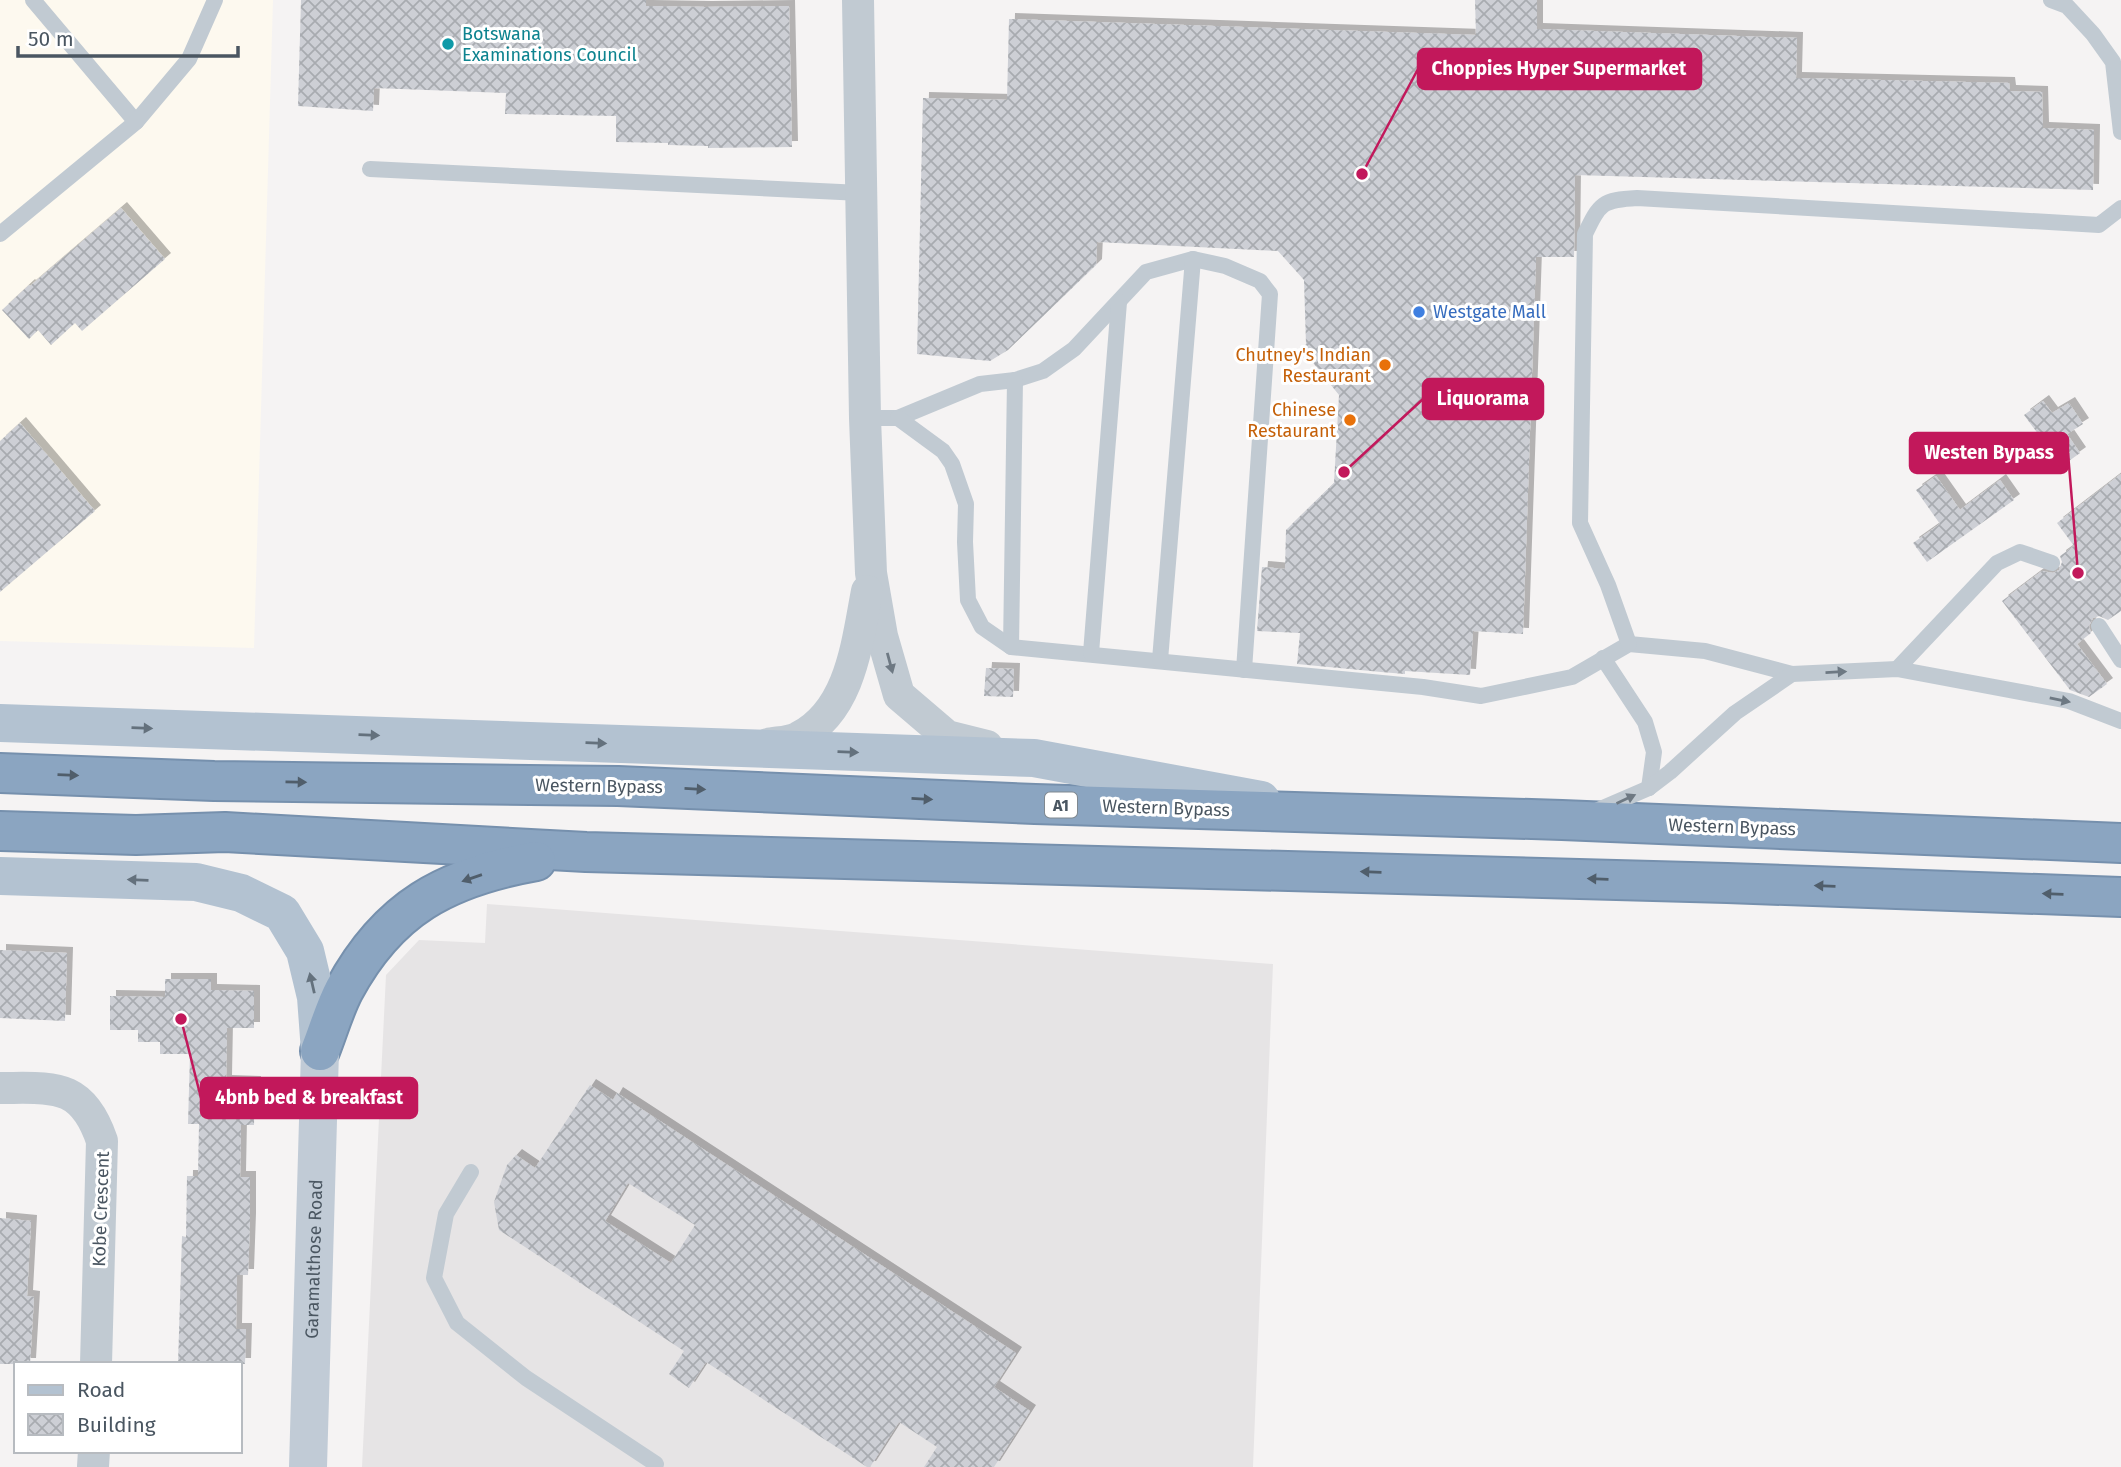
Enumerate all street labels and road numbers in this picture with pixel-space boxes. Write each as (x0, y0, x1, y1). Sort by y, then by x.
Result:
street label: Western Bypass (535, 774, 663, 798)
road number: A1 (1045, 792, 1077, 818)
street label: Western Bypass (1102, 795, 1230, 821)
street label: Western Bypass (1668, 814, 1796, 840)
street label: Kobe Crescent (88, 1150, 114, 1267)
street label: Garamalthose Road (301, 1179, 327, 1339)

